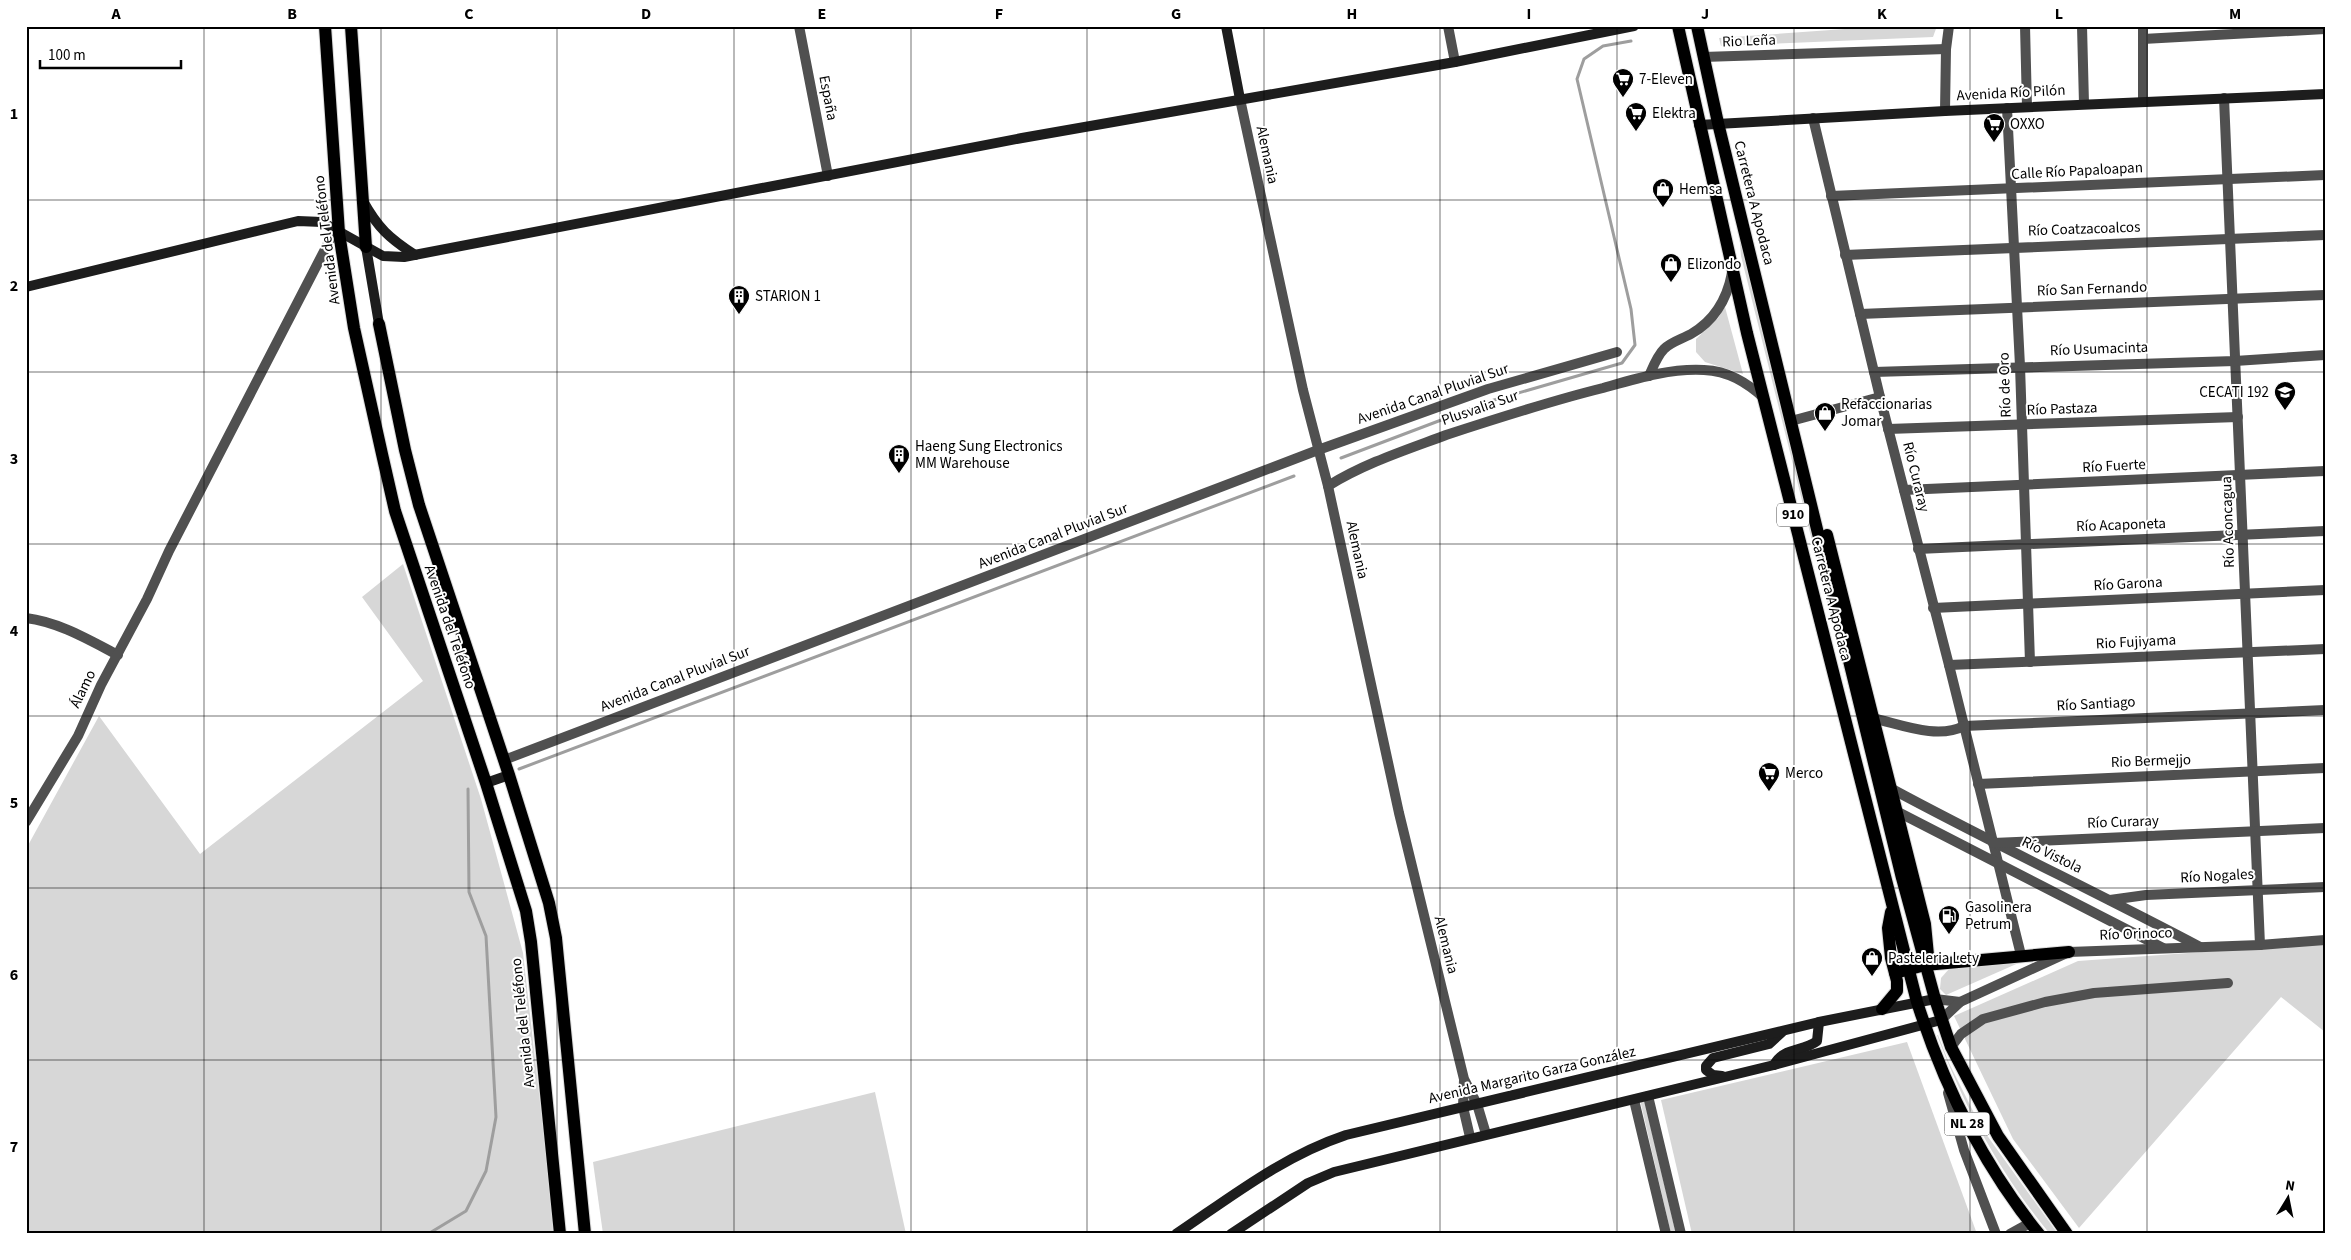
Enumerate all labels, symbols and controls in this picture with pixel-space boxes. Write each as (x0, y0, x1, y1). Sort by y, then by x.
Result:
text: A (110, 3, 121, 25)
text: B (287, 3, 297, 25)
text: C (464, 3, 474, 25)
text: D (641, 3, 651, 25)
text: E (818, 3, 826, 25)
text: F (995, 3, 1003, 25)
text: G (1171, 3, 1181, 25)
text: H (1347, 3, 1357, 25)
text: I (1527, 3, 1531, 25)
text: J (1701, 3, 1709, 25)
text: K (1877, 3, 1887, 25)
text: L (2055, 3, 2063, 25)
text: M (2229, 3, 2241, 25)
street label: Rio Leña (1722, 30, 1776, 52)
scale bar (40, 38, 181, 70)
text: 100 m (48, 45, 86, 66)
supermarket icon: 7-Eleven (1611, 67, 1635, 98)
place label: 7-Eleven (1639, 69, 1693, 90)
street label: España (813, 74, 843, 122)
street label: Avenida Río Pilón (1956, 80, 2066, 106)
supermarket icon: Elektra (1624, 101, 1648, 132)
text: 1 (10, 103, 18, 125)
place label: Elektra (1652, 103, 1696, 124)
supermarket icon: OXXO (1982, 112, 2006, 143)
place label: OXXO (2010, 114, 2045, 135)
street label: Alemania (1251, 124, 1283, 186)
street label: Carretera A Apodaca (1728, 139, 1780, 267)
street label: Calle Río Papaloapan (2011, 157, 2143, 185)
street label: Avenida del Teléfono (309, 174, 345, 306)
shop icon: Hemsa (1651, 177, 1675, 208)
place label: Hemsa (1679, 179, 1723, 200)
street label: Río Coatzacoalcos (2027, 217, 2141, 241)
shop icon: Elizondo (1659, 252, 1683, 283)
place label: Elizondo (1687, 254, 1741, 275)
text: 2 (10, 275, 18, 297)
street label: Río San Fernando (2036, 277, 2148, 301)
building icon: STARION 1 (727, 284, 751, 315)
place label: STARION 1 (755, 286, 821, 307)
street label: Río Usumacinta (2049, 337, 2149, 361)
street label: Río de Oro (1993, 352, 2017, 418)
street label: Avenida Canal Pluvial Sur (1354, 358, 1512, 430)
school or university icon: CECATI 192 (2273, 380, 2297, 411)
place label: CECATI 192 (2199, 382, 2269, 403)
street label: Plusvalia Sur (1439, 385, 1522, 431)
place label: Refaccionarias Jomar (1841, 394, 1932, 432)
street label: Río Pastaza (2026, 397, 2098, 421)
shop icon: Refaccionarias Jomar (1813, 401, 1837, 432)
place label: Haeng Sung Electronics MM Warehouse (915, 436, 1063, 474)
street label: Río Curaray (1897, 440, 1935, 514)
building icon: Haeng Sung Electronics MM Warehouse (887, 443, 911, 474)
text: 3 (10, 448, 18, 470)
street label: Río Fuerte (2082, 454, 2146, 478)
street label: Río Aconcagua (2216, 476, 2240, 568)
street label: Avenida Canal Pluvial Sur (975, 497, 1132, 574)
road number: 910 (1777, 504, 1809, 526)
street label: Río Acaponeta (2076, 513, 2166, 537)
street label: Alemania (1341, 519, 1373, 581)
street label: Carretera A Apodaca (1805, 535, 1857, 663)
street label: Avenida del Teléfono (419, 562, 481, 692)
street label: Río Garona (2093, 572, 2163, 596)
text: 4 (10, 620, 19, 642)
street label: Rio Fujiyama (2095, 629, 2177, 655)
street label: Avenida Canal Pluvial Sur (597, 640, 754, 717)
street label: Álamo (65, 666, 101, 712)
street label: Río Santiago (2056, 691, 2136, 717)
street label: Rio Bermejjo (2111, 749, 2191, 773)
supermarket icon: Merco (1757, 761, 1781, 792)
place label: Merco (1785, 763, 1823, 784)
text: 5 (10, 792, 18, 814)
street label: Río Curaray (2087, 810, 2159, 834)
street label: Río Vistola (2018, 831, 2086, 879)
street label: Río Nogales (2180, 864, 2254, 888)
place label: Gasolinera Petrum (1965, 897, 2032, 935)
fuel station icon: Gasolinera Petrum (1937, 904, 1961, 935)
street label: Alemania (1429, 914, 1463, 976)
street label: Río Orinoco (2099, 922, 2173, 946)
shop icon: Pasteleria Lety (1860, 946, 1884, 977)
place label: Pasteleria Lety (1888, 948, 1979, 969)
street label: Avenida del Teléfono (506, 957, 540, 1089)
text: 6 (10, 964, 18, 986)
street label: Avenida Margarito Garza González (1426, 1041, 1638, 1109)
road number: NL 28 (1944, 1112, 1990, 1136)
text: 7 (10, 1136, 18, 1158)
north arrow (2264, 1172, 2314, 1222)
text: N (2284, 1176, 2296, 1197)

